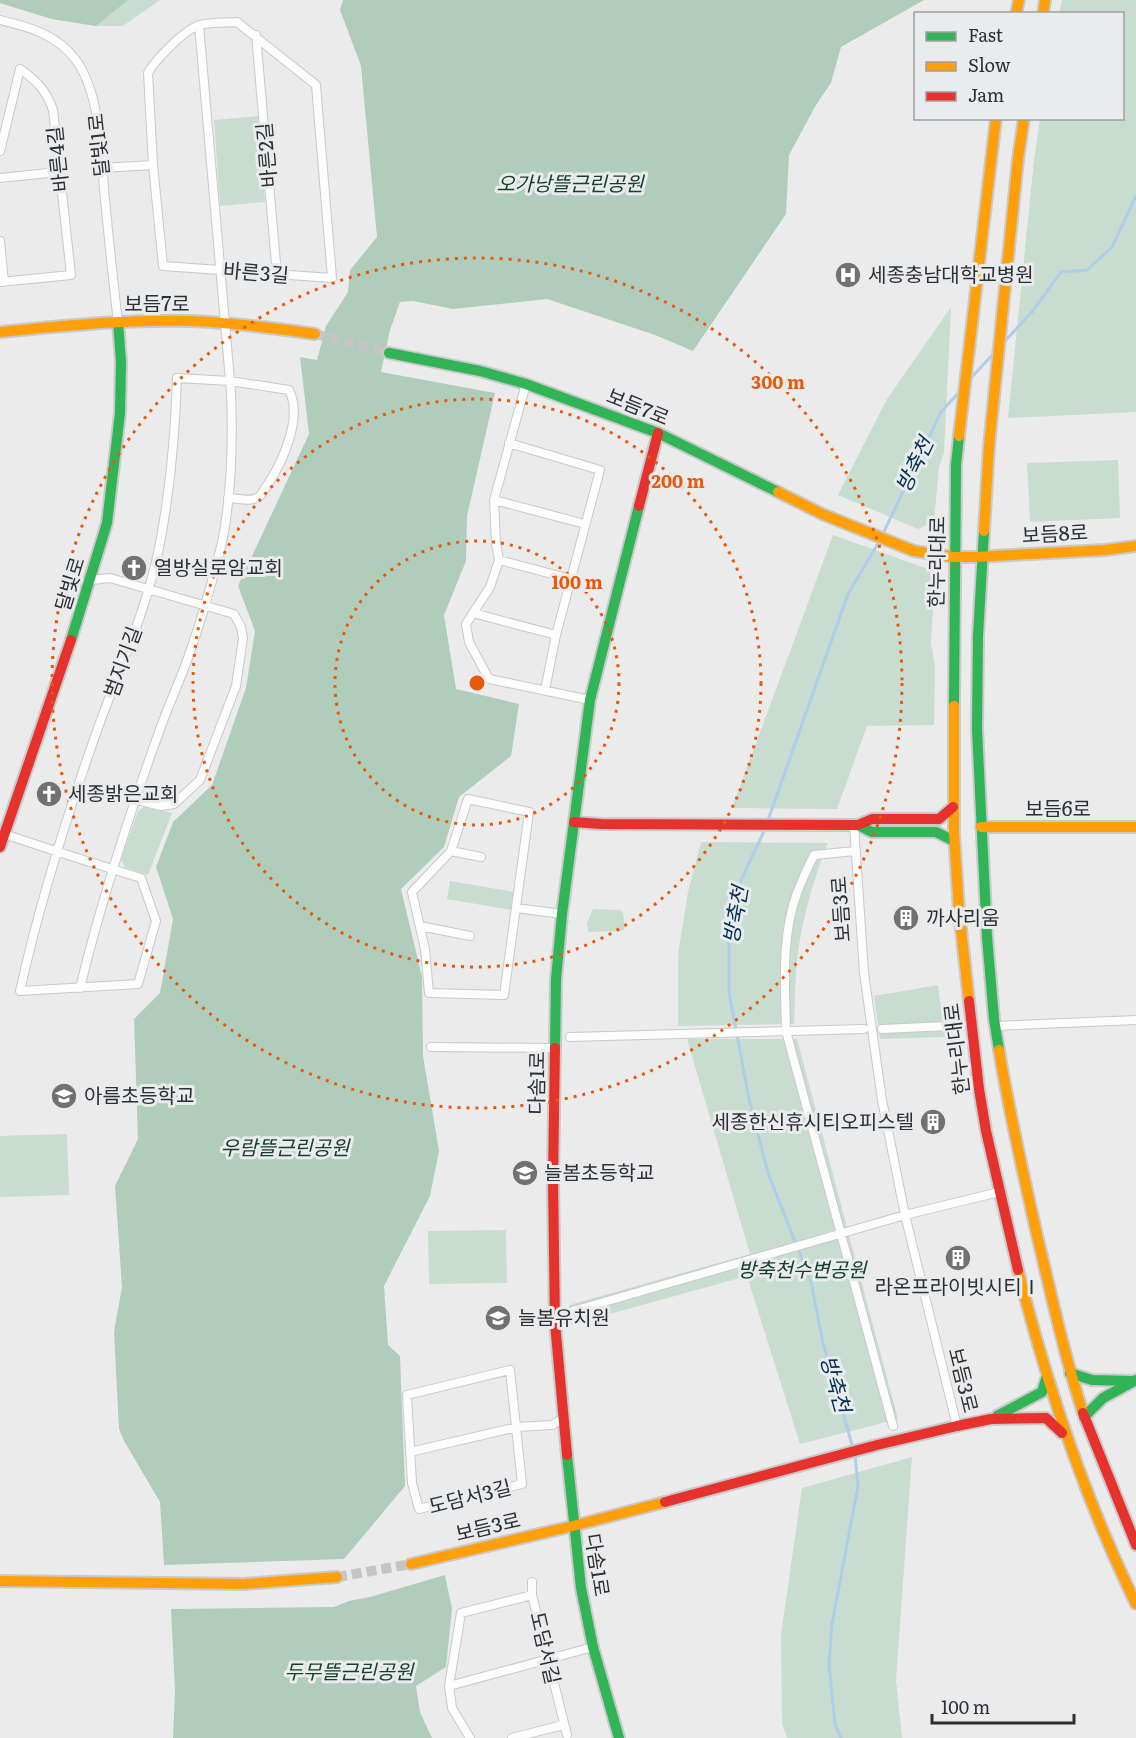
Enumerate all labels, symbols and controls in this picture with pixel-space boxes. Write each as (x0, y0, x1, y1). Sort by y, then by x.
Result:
legend (914, 12, 1124, 120)
text: Fast (968, 21, 1004, 48)
text: Slow (968, 51, 1011, 78)
text: Jam (968, 81, 1004, 108)
street label: 달빛1로 (79, 112, 115, 178)
street label: 바른2길 (247, 121, 283, 189)
street label: 바른4길 (38, 125, 74, 194)
park label: 오가낭뜰근린공원 (496, 167, 645, 197)
street label: 바른3길 (222, 253, 290, 289)
place label: 세종충남대학교병원 (868, 258, 1034, 288)
hospital icon: 세종충남대학교병원 (833, 260, 863, 290)
street label: 보듬7로 (124, 287, 190, 317)
text: 300 m (751, 368, 805, 395)
street label: 보듬7로 (603, 379, 675, 431)
water label: 방축천 (886, 429, 941, 497)
text: 200 m (651, 467, 705, 494)
street label: 보듬8로 (1021, 515, 1089, 549)
street label: 한누리대로 (919, 516, 951, 608)
place label: 열방실로암교회 (154, 551, 283, 581)
street label: 달빛로 (46, 553, 91, 614)
church icon: 열방실로암교회 (119, 553, 149, 583)
text: 100 m (551, 568, 603, 595)
street label: 범지기길 (94, 622, 148, 701)
centre of rings (467, 673, 487, 693)
place label: 세종밝은교회 (68, 777, 178, 807)
church icon: 세종밝은교회 (34, 779, 64, 809)
street label: 보듬6로 (1025, 792, 1091, 822)
street label: 보듬3로 (822, 875, 856, 943)
water label: 방축천 (713, 881, 754, 946)
place label: 까사리움 (926, 901, 1000, 931)
building icon: 까사리움 (891, 903, 921, 933)
street label: 한누리대로 (935, 1002, 976, 1097)
street label: 다솜1로 (519, 1051, 551, 1115)
place label: 아름초등학교 (84, 1079, 194, 1109)
school or university icon: 아름초등학교 (49, 1081, 79, 1111)
place label: 세종한신휴시티오피스텔 (712, 1105, 914, 1135)
building icon: 세종한신휴시티오피스텔 (918, 1107, 948, 1137)
park label: 우람뜰근린공원 (221, 1131, 351, 1161)
place label: 늘봄초등학교 (544, 1156, 654, 1186)
school or university icon: 늘봄초등학교 (510, 1158, 540, 1188)
building icon: 라온프라이빗시티Ⅰ (943, 1243, 973, 1273)
park label: 방축천수변공원 (738, 1253, 868, 1283)
place label: 라온프라이빗시티Ⅰ (874, 1270, 1042, 1300)
place label: 늘봄유치원 (518, 1301, 610, 1331)
school or university icon: 늘봄유치원 (483, 1303, 513, 1333)
street label: 보듬3로 (942, 1344, 987, 1415)
water label: 방축천 (815, 1351, 861, 1418)
street label: 도담서3길 (425, 1470, 514, 1520)
street label: 보듬3로 (452, 1503, 523, 1547)
street label: 다솜1로 (579, 1531, 619, 1598)
street label: 도담서길 (524, 1608, 570, 1687)
park label: 두무뜰근린공원 (285, 1655, 415, 1685)
scale bar (932, 1687, 1074, 1725)
text: 100 m (941, 1693, 990, 1720)

